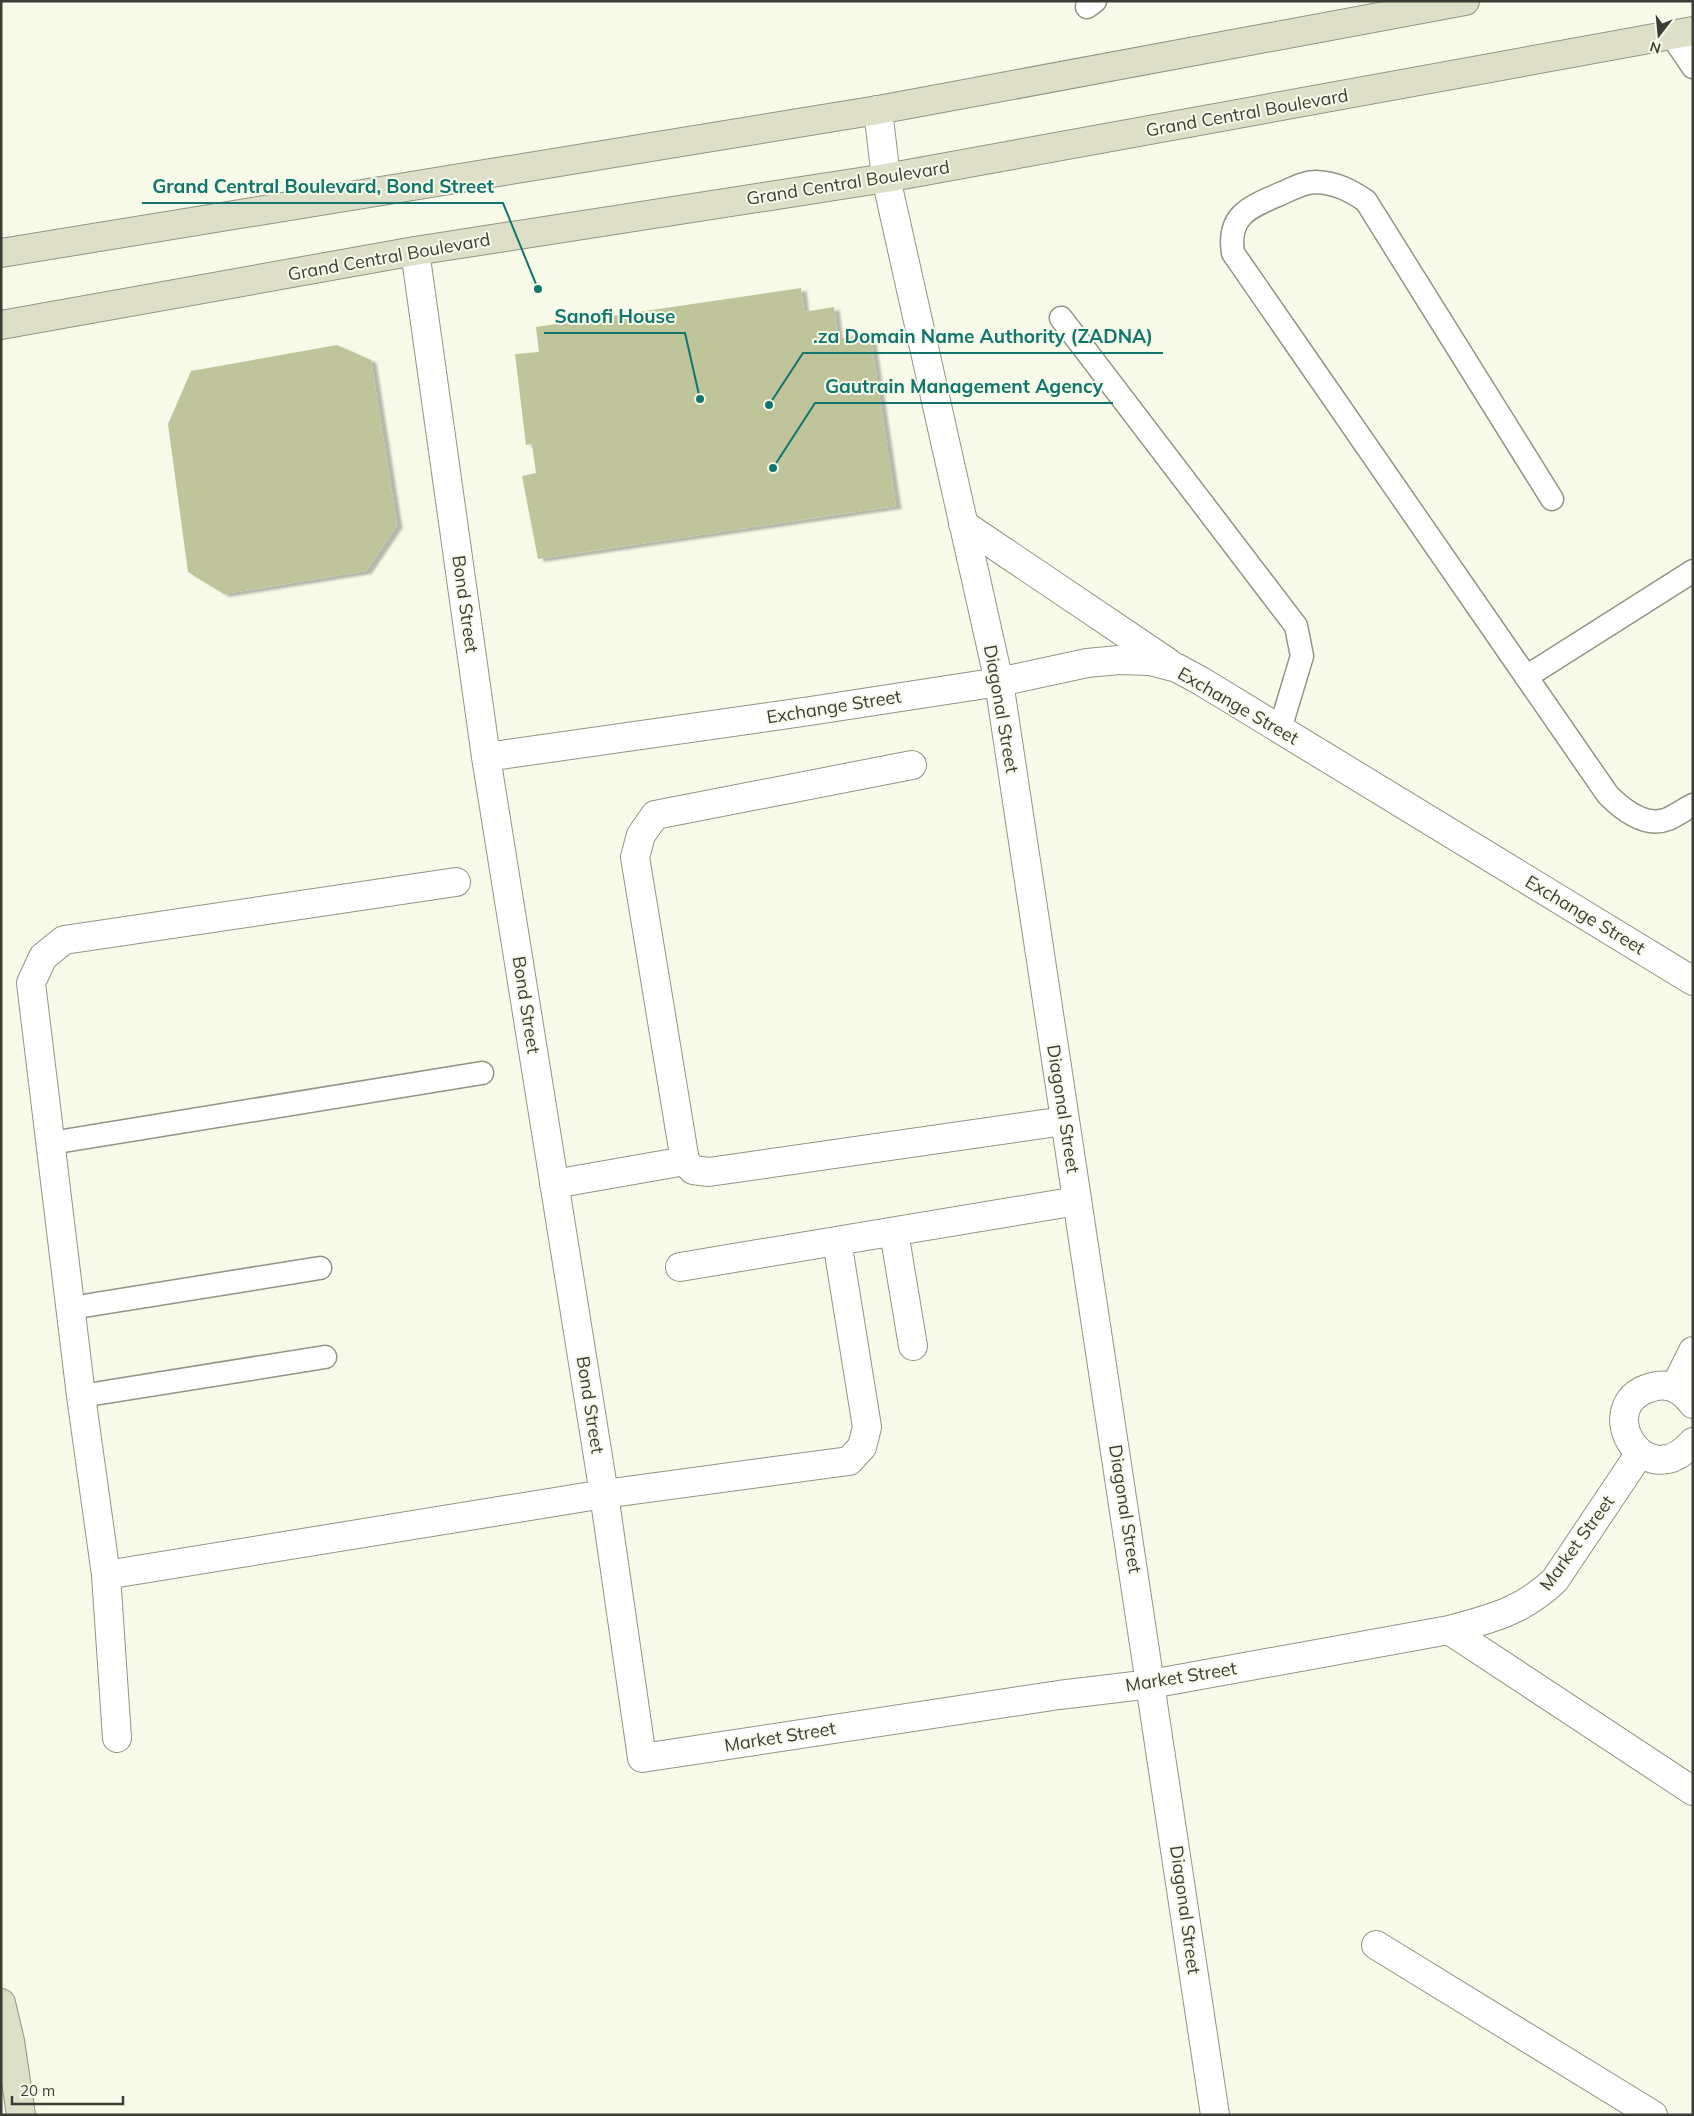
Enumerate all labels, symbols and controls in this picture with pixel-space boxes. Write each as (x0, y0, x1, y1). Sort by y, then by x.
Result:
north arrow (1634, 10, 1684, 60)
text: N (1648, 37, 1663, 58)
street label: Grand Central Boulevard (1144, 83, 1350, 142)
street label: Grand Central Boulevard (745, 155, 951, 210)
callout: Grand Central Boulevard, Bond Street (142, 169, 503, 203)
text: Grand Central Boulevard, Bond Street (152, 174, 494, 198)
street label: Grand Central Boulevard (286, 227, 492, 286)
callout: Sanofi House (544, 299, 685, 333)
text: Sanofi House (555, 304, 675, 328)
callout: .za Domain Name Authority (ZADNA) (803, 319, 1163, 353)
text: .za Domain Name Authority (ZADNA) (813, 324, 1153, 348)
callout: Gautrain Management Agency (815, 369, 1113, 403)
text: Gautrain Management Agency (825, 374, 1104, 398)
street label: Bond Street (447, 554, 484, 654)
street label: Diagonal Street (979, 643, 1024, 775)
street label: Exchange Street (1174, 662, 1303, 750)
street label: Exchange Street (765, 685, 903, 728)
street label: Exchange Street (1521, 870, 1649, 959)
street label: Bond Street (507, 955, 546, 1055)
street label: Diagonal Street (1042, 1043, 1085, 1175)
street label: Bond Street (571, 1355, 610, 1455)
street label: Diagonal Street (1104, 1443, 1147, 1575)
street label: Market Street (1534, 1490, 1619, 1595)
street label: Market Street (1124, 1656, 1238, 1697)
street label: Market Street (723, 1716, 837, 1757)
street label: Diagonal Street (1165, 1844, 1206, 1976)
scale bar (12, 2074, 124, 2106)
text: 20 m (20, 2081, 55, 2100)

